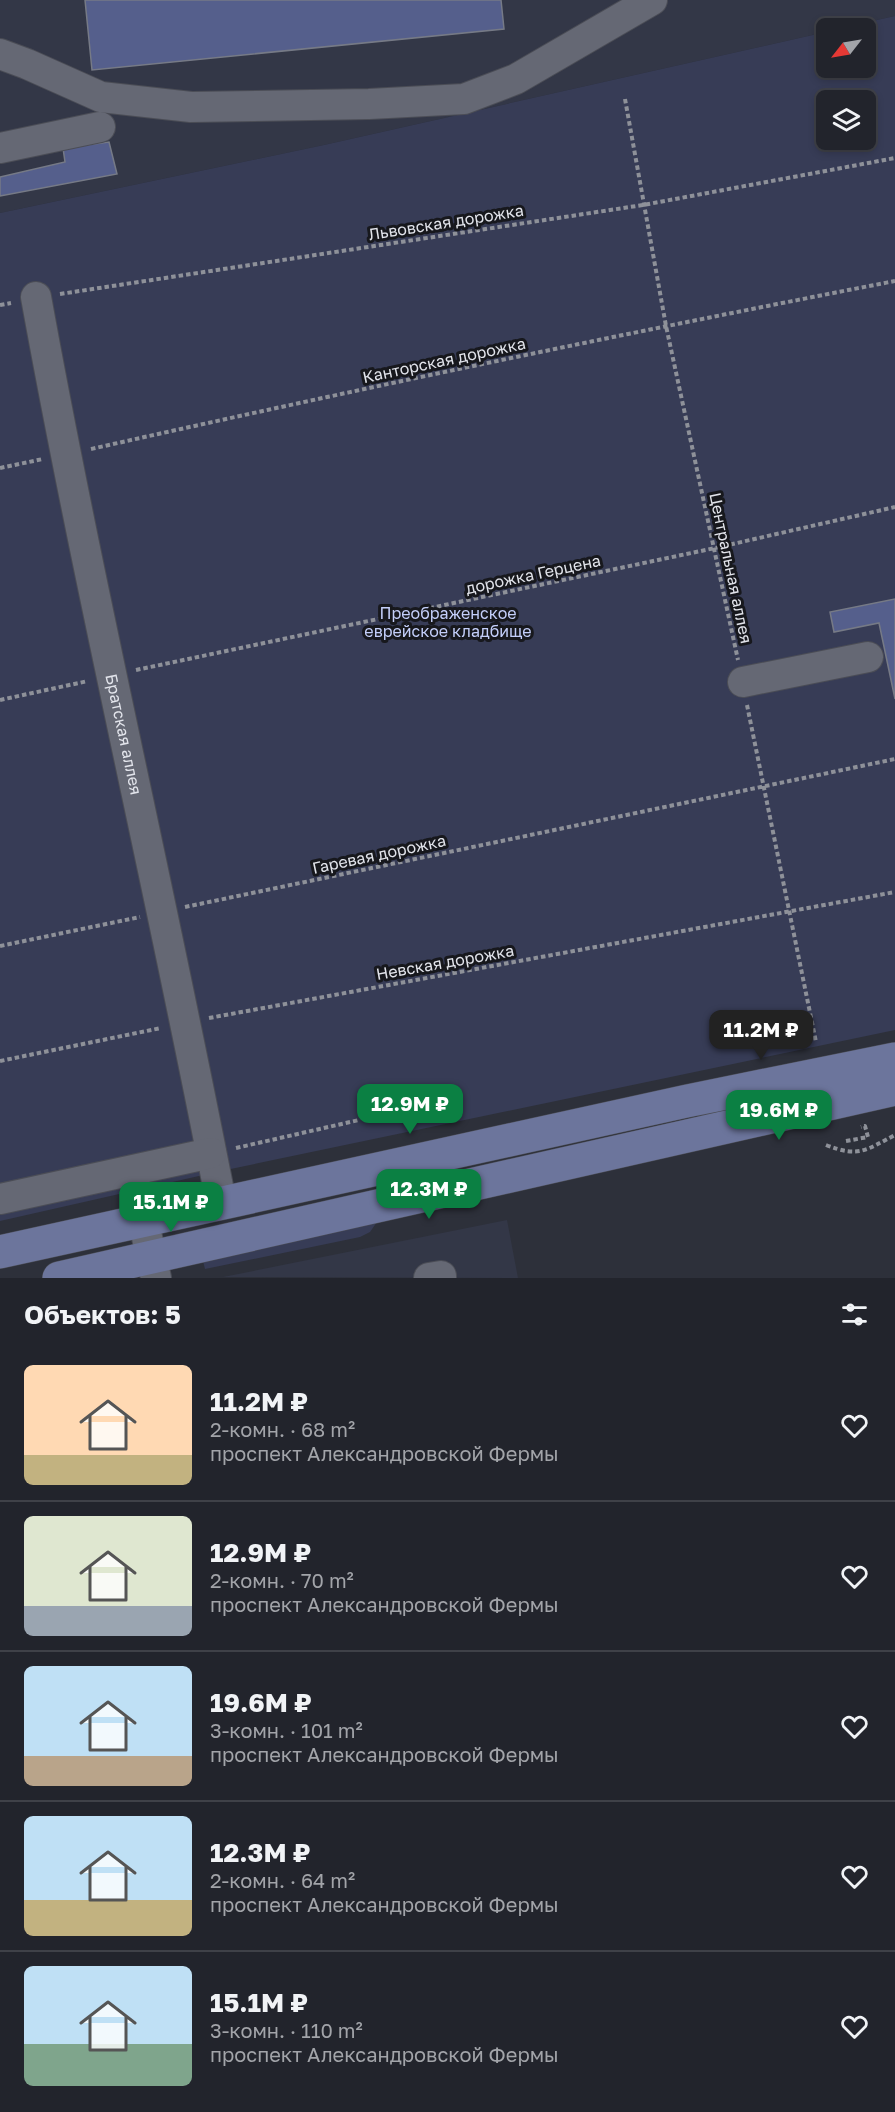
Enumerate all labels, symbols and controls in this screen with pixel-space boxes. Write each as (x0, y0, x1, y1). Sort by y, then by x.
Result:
north arrow (816, 18, 876, 78)
map controls (816, 18, 876, 150)
button: layers (816, 90, 876, 150)
street label: Львовская дорожка (367, 200, 525, 244)
street label: Канторская дорожка (361, 333, 527, 387)
street label: Центральная аллея (705, 491, 757, 645)
street label: дорожка Герцена (464, 550, 602, 598)
park label: Преображенское еврейское кладбище (364, 603, 532, 641)
street label: Братская аллея (101, 672, 147, 797)
street label: Гаревая дорожка (310, 830, 448, 878)
street label: Невская дорожка (374, 940, 516, 984)
pin: 11.2M ₽ (706, 1010, 816, 1061)
text: 11.2M ₽ (723, 1017, 799, 1041)
pin: 12.9M ₽ (355, 1084, 465, 1135)
pin: 19.6M ₽ (724, 1090, 834, 1141)
text: 12.9M ₽ (371, 1091, 449, 1115)
text: 19.6M ₽ (740, 1097, 818, 1121)
pin: 12.3M ₽ (374, 1169, 484, 1220)
text: 12.3M ₽ (390, 1176, 468, 1200)
pin: 15.1M ₽ (116, 1182, 226, 1233)
text: 15.1M ₽ (133, 1189, 209, 1213)
icon: filters (838, 1298, 871, 1331)
text: Объектов: 5 (24, 1299, 181, 1330)
text: 11.2M ₽ (210, 1386, 308, 1417)
icon: home (72, 1389, 144, 1461)
icon: heart (838, 1409, 871, 1442)
text: 2-комн. · 68 m² (210, 1417, 355, 1441)
text: проспект Александровской Фермы (210, 1441, 559, 1465)
text: 12.9M ₽ (210, 1537, 311, 1568)
icon: home (72, 1540, 144, 1612)
icon: heart (838, 1560, 871, 1593)
text: 2-комн. · 70 m² (210, 1568, 354, 1592)
text: проспект Александровской Фермы (210, 1592, 559, 1616)
text: 19.6M ₽ (210, 1687, 312, 1718)
icon: home (72, 1690, 144, 1762)
icon: heart (838, 1710, 871, 1743)
text: 3-комн. · 101 m² (210, 1718, 363, 1742)
text: проспект Александровской Фермы (210, 1742, 559, 1766)
text: 12.3M ₽ (210, 1837, 311, 1868)
icon: home (72, 1840, 144, 1912)
icon: heart (838, 1860, 871, 1893)
text: 2-комн. · 64 m² (210, 1868, 355, 1892)
text: проспект Александровской Фермы (210, 1892, 559, 1916)
text: 15.1M ₽ (210, 1987, 308, 2018)
icon: home (72, 1990, 144, 2062)
icon: heart (838, 2010, 871, 2043)
text: 3-комн. · 110 m² (210, 2018, 363, 2042)
text: проспект Александровской Фермы (210, 2042, 559, 2066)

